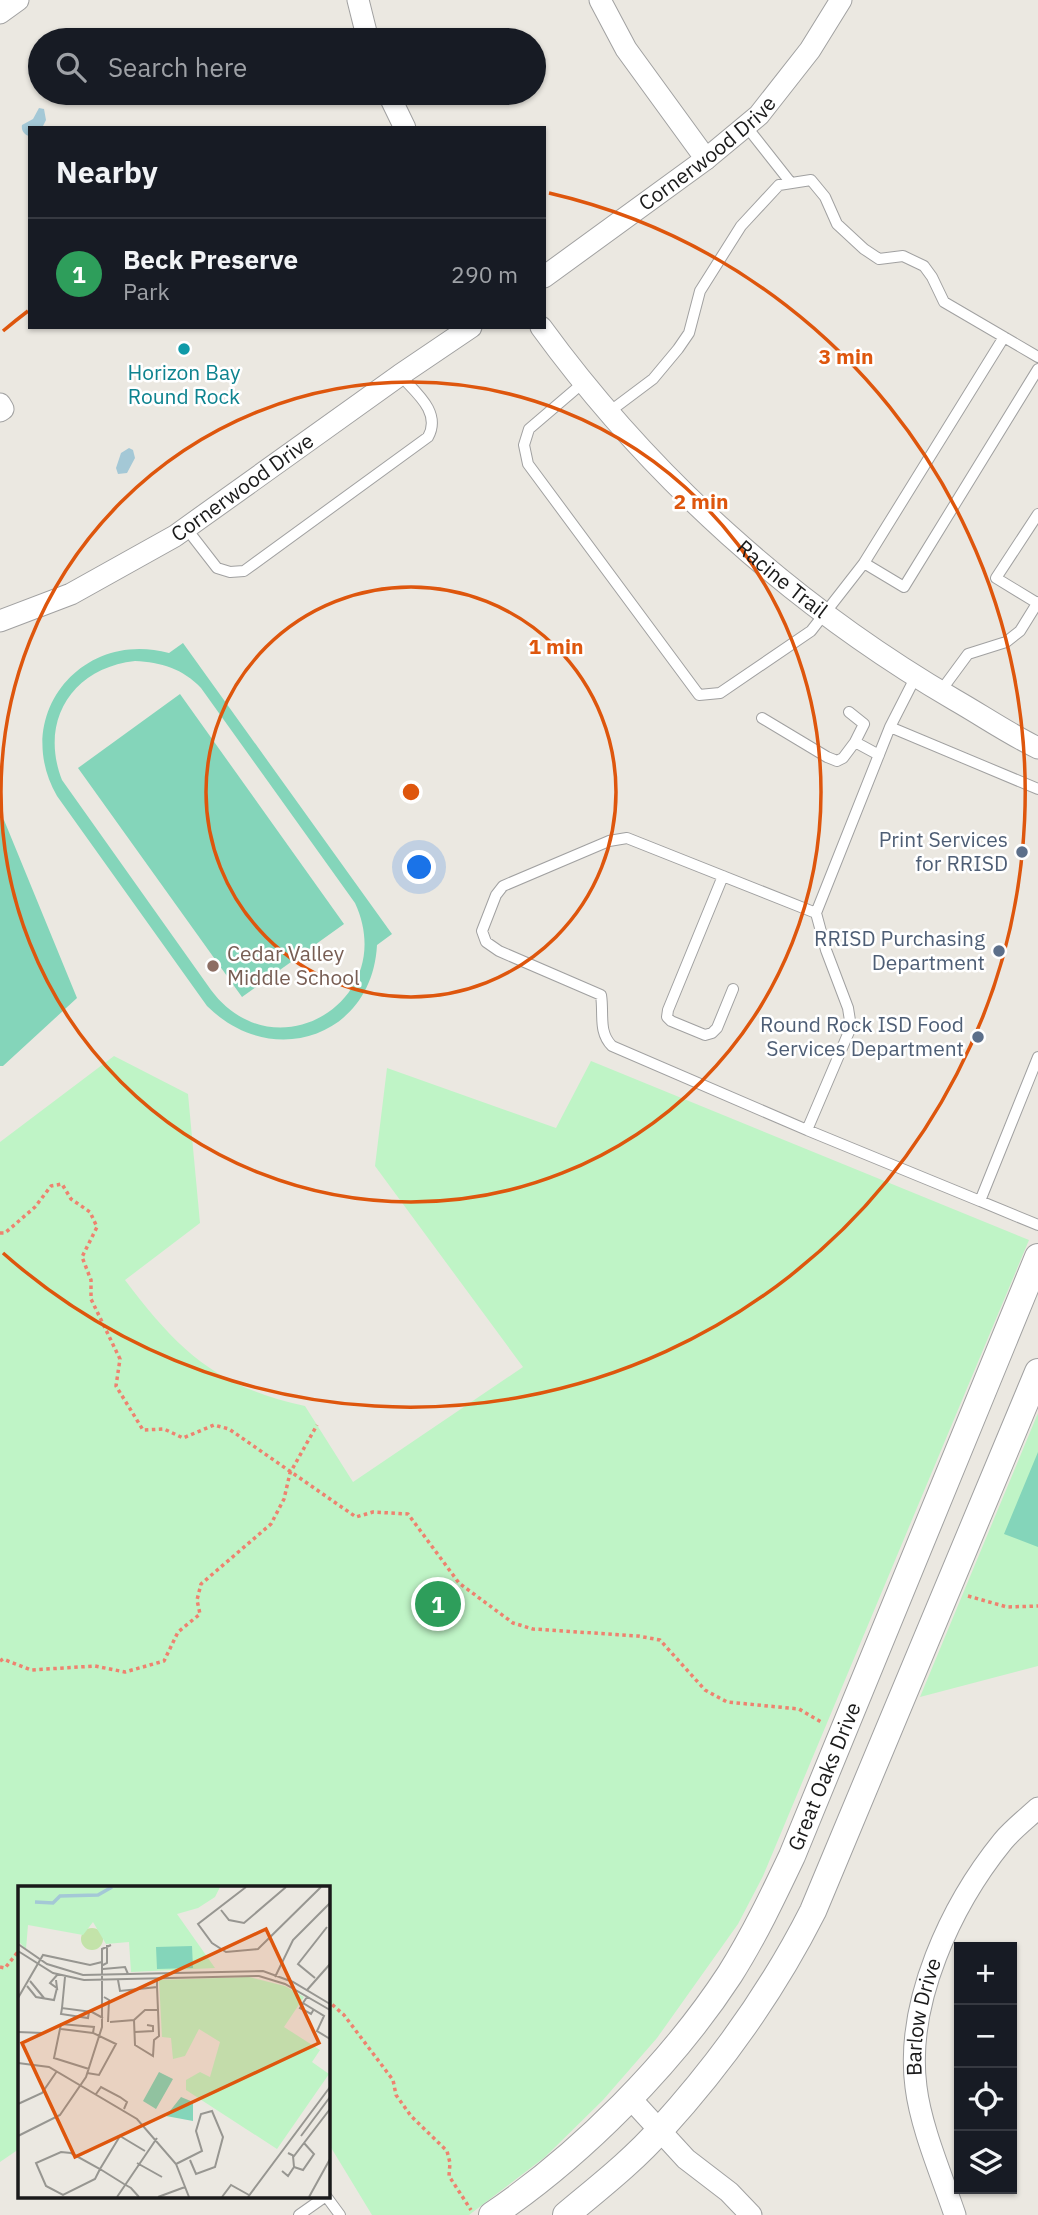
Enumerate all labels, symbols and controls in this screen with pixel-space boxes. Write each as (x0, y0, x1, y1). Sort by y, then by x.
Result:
search box (28, 28, 546, 105)
icon: search (52, 48, 90, 86)
text: Search here (108, 50, 247, 84)
street label: Cornerwood Drive (632, 90, 782, 217)
text: Nearby (56, 152, 158, 191)
text: Beck Preserve (123, 242, 298, 276)
text: 1 (72, 259, 86, 289)
text: 290 m (451, 259, 518, 289)
text: Park (123, 276, 170, 306)
marker: Horizon Bay Round Rock (176, 341, 192, 357)
text: 3 min (819, 342, 873, 370)
place label: Horizon Bay Round Rock (127, 358, 241, 410)
street label: Cornerwood Drive (165, 426, 319, 548)
text: 2 min (674, 487, 728, 515)
street label: Racine Trail (731, 533, 834, 624)
text: 1 min (529, 632, 583, 660)
centre of rings (399, 780, 423, 804)
place label: Print Services for RRISD (879, 825, 1008, 877)
marker: Print Services for RRISD (1014, 844, 1030, 860)
your location (402, 850, 436, 884)
place label: RRISD Purchasing Department (814, 924, 985, 976)
place label: Cedar Valley Middle School (227, 939, 360, 991)
marker: RRISD Purchasing Department (991, 943, 1007, 959)
marker: Cedar Valley Middle School (205, 958, 221, 974)
place label: Round Rock ISD Food Services Department (760, 1010, 964, 1062)
marker: Round Rock ISD Food Services Department (970, 1029, 986, 1045)
pin: 1 (415, 1578, 461, 1630)
street label: Great Oaks Drive (781, 1698, 867, 1855)
inset map (18, 1886, 329, 2198)
map controls (954, 1942, 1017, 2194)
button: + (954, 1942, 1017, 2005)
street label: Barlow Drive (899, 1954, 947, 2077)
button: − (954, 2005, 1017, 2068)
button: locate (954, 2068, 1017, 2131)
button: layers (954, 2131, 1017, 2194)

